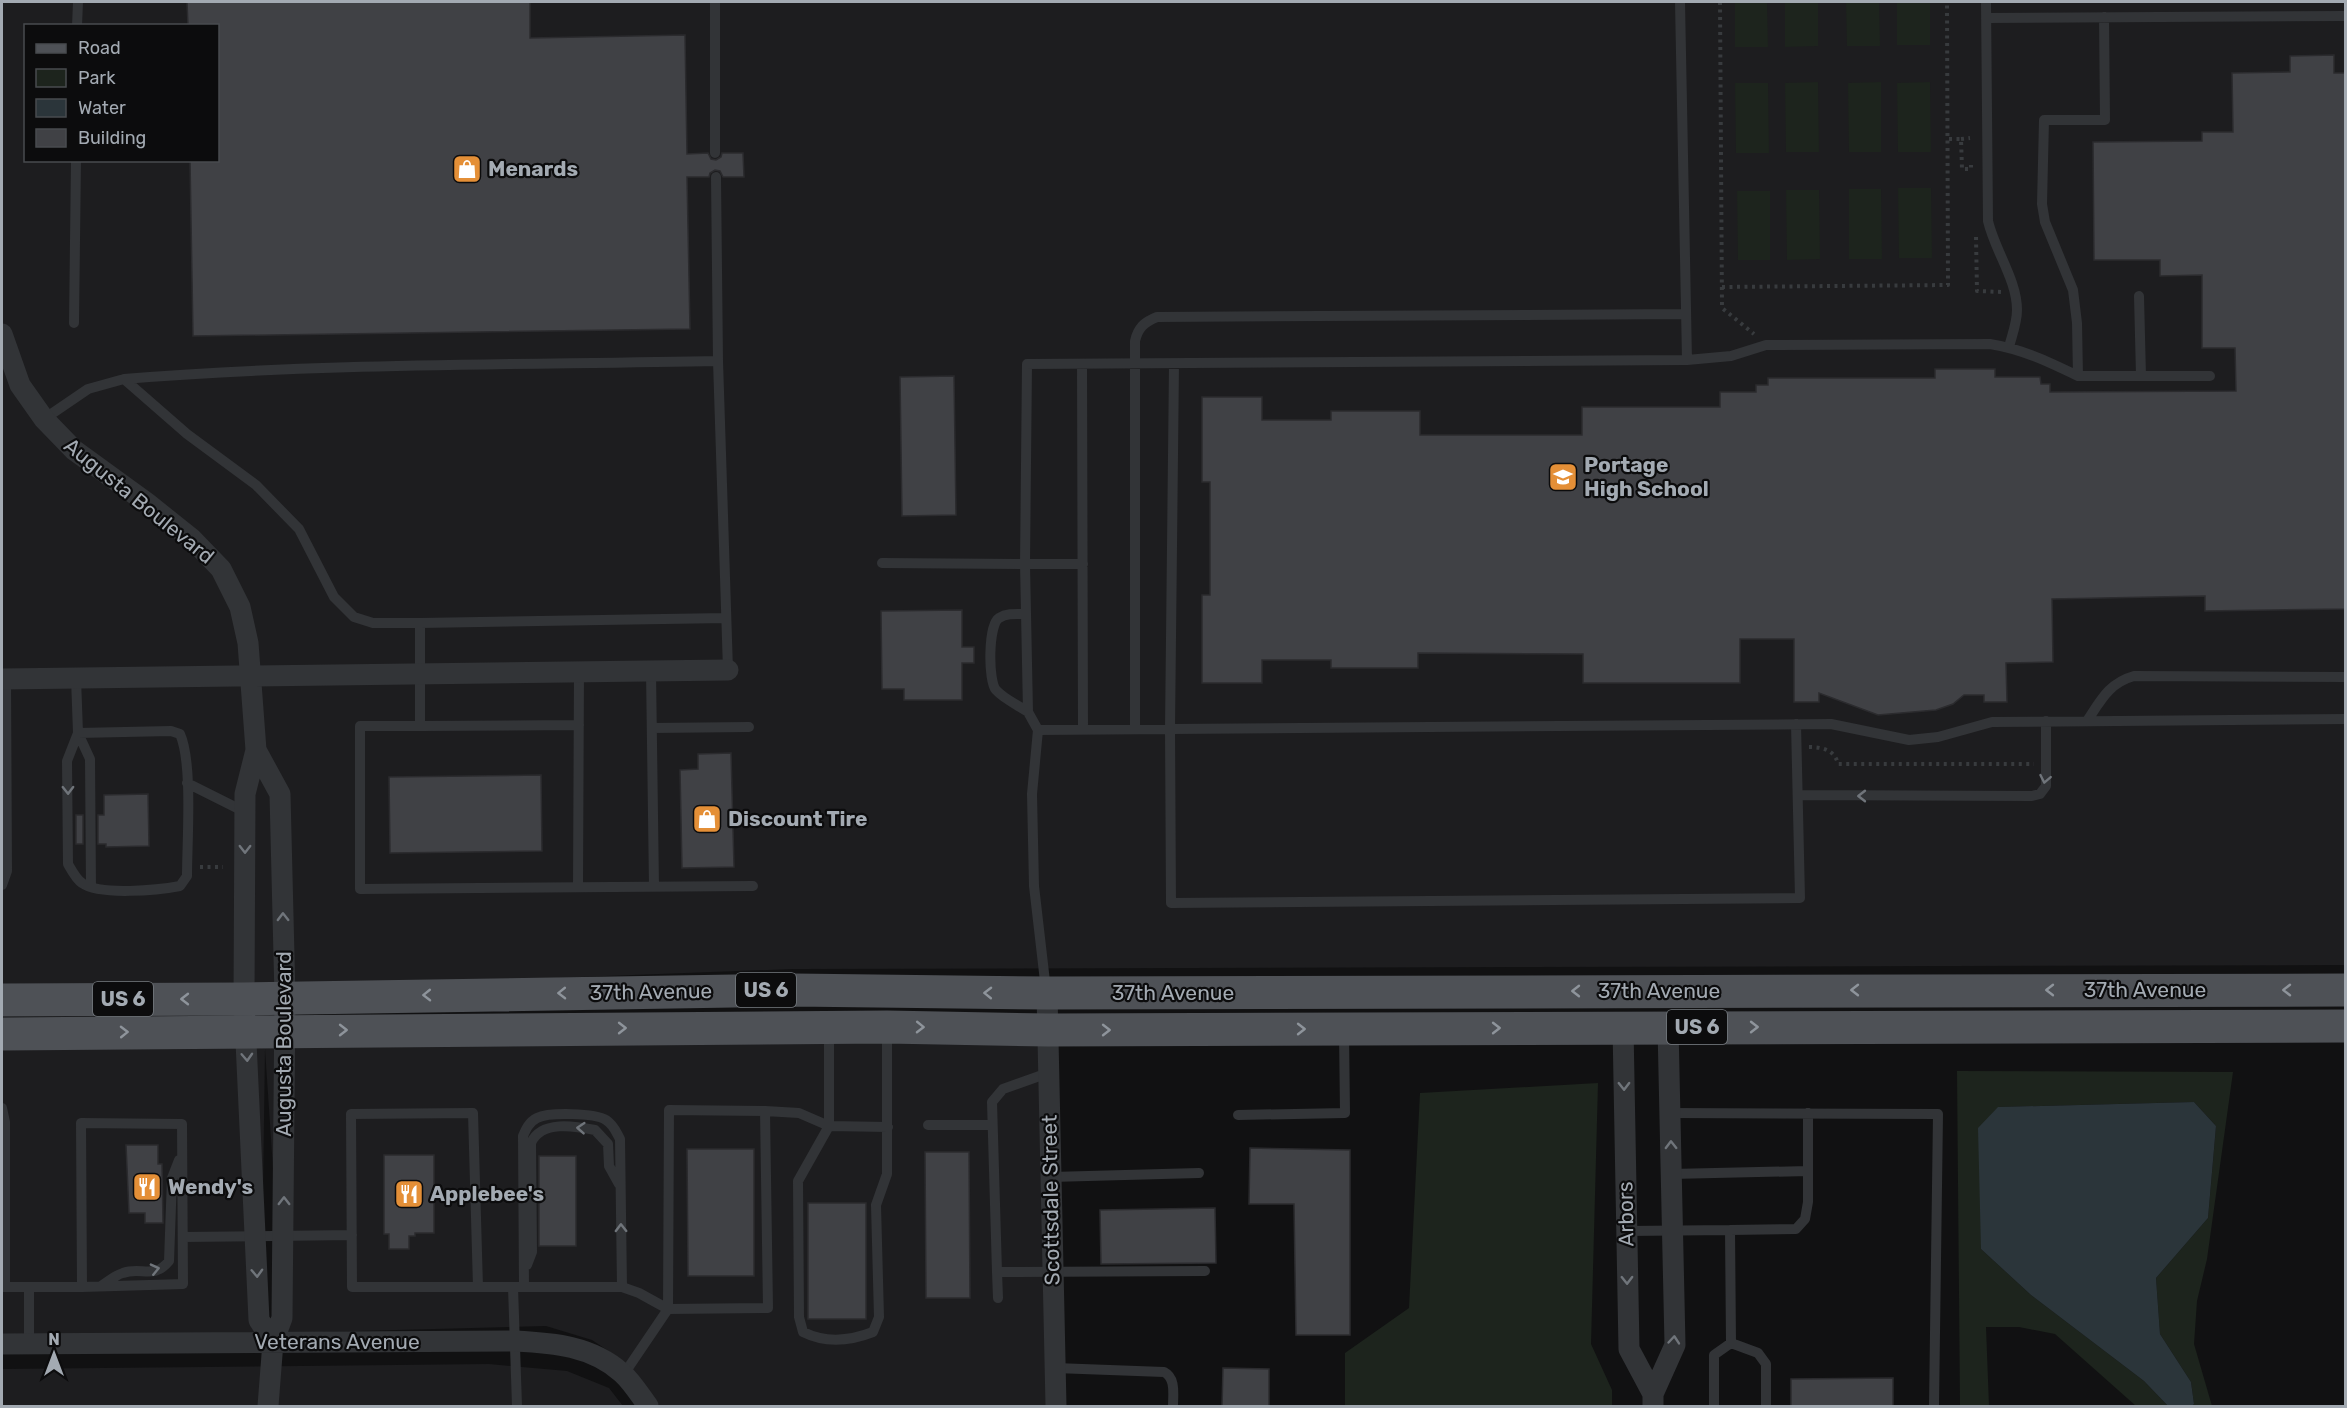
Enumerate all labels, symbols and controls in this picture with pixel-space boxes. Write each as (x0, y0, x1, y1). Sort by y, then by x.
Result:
legend (24, 24, 219, 162)
text: Road (78, 37, 121, 59)
text: Park (78, 67, 116, 89)
text: Water (78, 97, 126, 119)
text: Building (78, 127, 146, 149)
shop icon: Menards (451, 153, 483, 185)
place label: Menards (488, 156, 578, 181)
street label: Augusta Boulevard (59, 432, 219, 569)
place label: Portage High School (1584, 452, 1709, 501)
school or university icon: Portage High School (1547, 461, 1579, 493)
one-way arrow (2039, 774, 2052, 784)
one-way arrow (61, 785, 74, 794)
one-way arrow (1857, 790, 1866, 802)
shop icon: Discount Tire (691, 803, 723, 835)
place label: Discount Tire (728, 806, 867, 831)
one-way arrow (239, 844, 251, 853)
one-way arrow (277, 913, 289, 922)
street label: Augusta Boulevard (271, 951, 296, 1137)
road number: US 6 (736, 973, 796, 1007)
street label: 37th Avenue (2084, 977, 2206, 1002)
street label: 37th Avenue (590, 978, 712, 1005)
street label: 37th Avenue (1598, 978, 1720, 1003)
street label: 37th Avenue (1112, 980, 1234, 1005)
road number: US 6 (93, 982, 153, 1016)
one-way arrow (1851, 984, 1860, 996)
one-way arrow (2046, 984, 2055, 996)
one-way arrow (2283, 984, 2292, 996)
one-way arrow (1572, 985, 1581, 997)
one-way arrow (984, 986, 993, 999)
one-way arrow (558, 987, 567, 999)
one-way arrow (423, 989, 432, 1001)
one-way arrow (181, 993, 190, 1005)
road number: US 6 (1667, 1010, 1727, 1044)
one-way arrow (916, 1021, 925, 1034)
one-way arrow (1750, 1021, 1759, 1033)
one-way arrow (617, 1022, 626, 1034)
one-way arrow (1297, 1022, 1306, 1035)
one-way arrow (1492, 1022, 1501, 1034)
one-way arrow (338, 1024, 347, 1036)
one-way arrow (1102, 1024, 1111, 1036)
one-way arrow (120, 1026, 129, 1038)
one-way arrow (240, 1053, 253, 1062)
one-way arrow (1618, 1081, 1630, 1090)
street label: Scottsdale Street (1037, 1115, 1064, 1285)
one-way arrow (577, 1122, 586, 1135)
one-way arrow (1665, 1140, 1677, 1149)
restaurant icon: Wendy's (131, 1171, 163, 1203)
place label: Wendy's (168, 1174, 253, 1199)
restaurant icon: Applebee's (393, 1178, 425, 1210)
place label: Applebee's (430, 1181, 544, 1206)
street label: Arbors (1612, 1181, 1639, 1247)
one-way arrow (277, 1197, 290, 1206)
one-way arrow (615, 1224, 627, 1233)
one-way arrow (150, 1264, 160, 1277)
one-way arrow (251, 1269, 264, 1278)
one-way arrow (1621, 1276, 1634, 1285)
north arrow (24, 1324, 84, 1384)
street label: Veterans Avenue (254, 1329, 420, 1354)
text: N (48, 1330, 60, 1349)
one-way arrow (1667, 1335, 1680, 1344)

